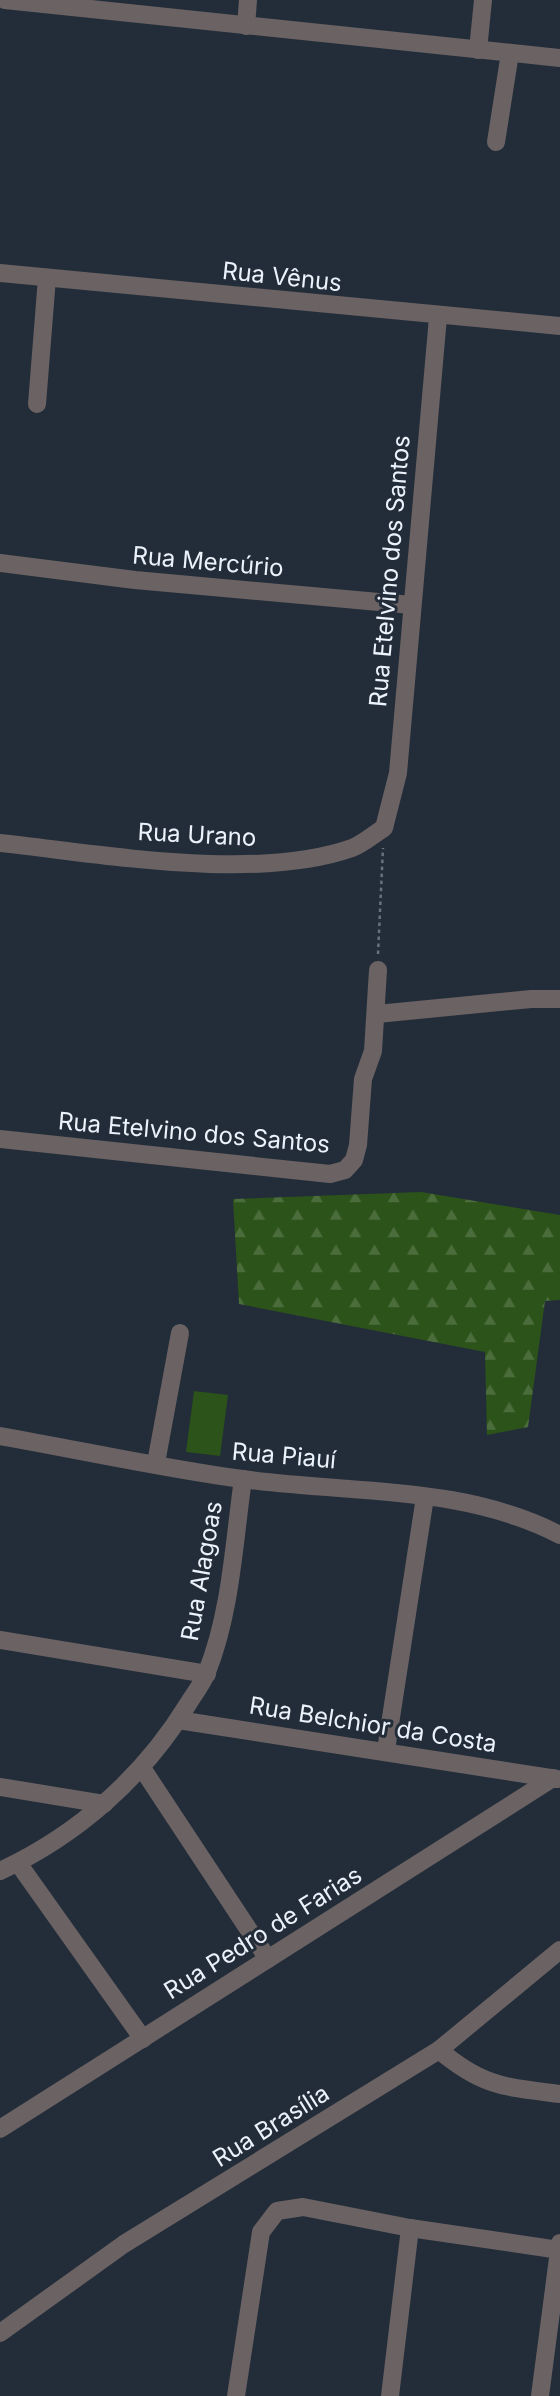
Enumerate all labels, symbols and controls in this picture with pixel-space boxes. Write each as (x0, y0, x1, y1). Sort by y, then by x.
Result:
street label: Rua Vênus (221, 256, 343, 297)
street label: Rua Etelvino dos Santos (363, 434, 416, 708)
street label: Rua Mercúrio (131, 540, 285, 583)
street label: Rua Urano (137, 817, 257, 852)
street label: Rua Etelvino dos Santos (57, 1106, 331, 1159)
street label: Rua Piauí (231, 1437, 338, 1475)
street label: Rua Alagoas (175, 1499, 228, 1643)
street label: Rua Belchior da Costa (247, 1691, 499, 1758)
street label: Rua Pedro de Farias (159, 1860, 367, 2005)
street label: Rua Brasília (207, 2078, 334, 2173)

